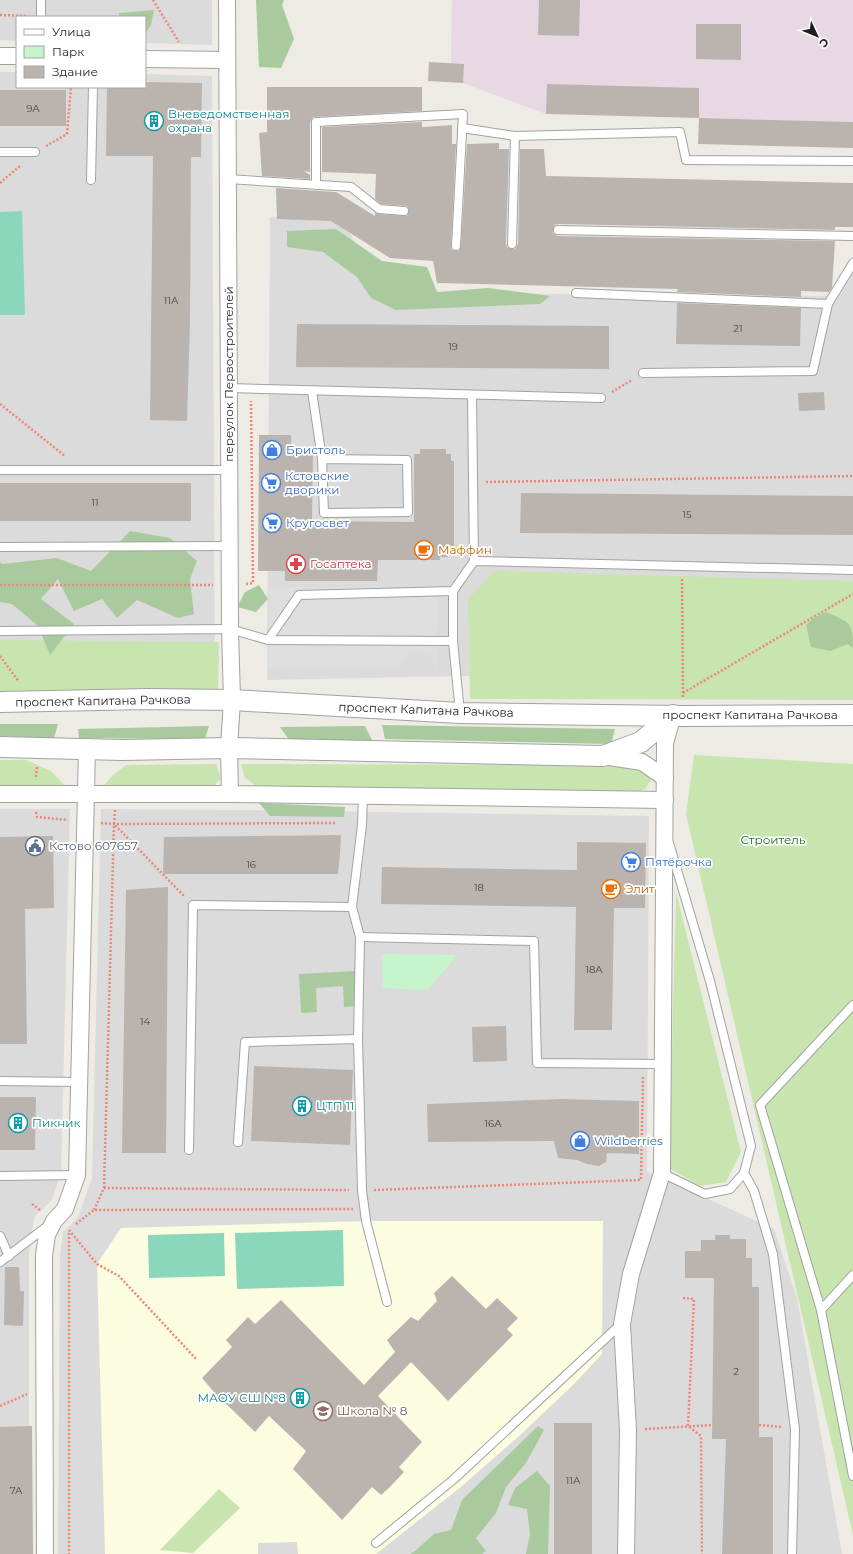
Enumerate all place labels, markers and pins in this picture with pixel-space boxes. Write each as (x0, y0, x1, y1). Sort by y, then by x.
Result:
place label: Вневедомственная охрана (168, 106, 290, 135)
building icon: Вневедомственная охрана (143, 110, 165, 132)
shop icon: Бристоль (261, 439, 283, 461)
place label: Бристоль (286, 442, 345, 457)
place label: Кстовские дворики (285, 468, 349, 497)
supermarket icon: Кстовские дворики (260, 472, 282, 494)
supermarket icon: Кругосвет (261, 512, 283, 534)
place label: Кругосвет (286, 515, 349, 530)
cafe icon: Маффин (413, 539, 435, 561)
place label: Маффин (438, 542, 492, 557)
pharmacy icon: Госаптека (285, 553, 307, 575)
place label: Госаптека (310, 556, 372, 571)
public building icon: Кстово 607657 (24, 835, 46, 857)
place label: Кстово 607657 (49, 838, 138, 853)
supermarket icon: Пятёрочка (620, 851, 642, 873)
place label: Пятёрочка (645, 854, 712, 869)
cafe icon: Элит (600, 878, 622, 900)
place label: Элит (625, 881, 655, 896)
building icon: ЦТП 11 (291, 1095, 313, 1117)
place label: ЦТП 11 (316, 1098, 354, 1113)
building icon: Пикник (7, 1112, 29, 1134)
place label: Пикник (32, 1115, 80, 1130)
shop icon: Wildberries (569, 1130, 591, 1152)
place label: Wildberries (594, 1133, 663, 1148)
building icon: МАОУ СШ №8 (289, 1387, 311, 1409)
place label: МАОУ СШ №8 (197, 1390, 286, 1405)
school or university icon: Школа № 8 (312, 1400, 334, 1422)
place label: Школа № 8 (337, 1403, 408, 1418)

